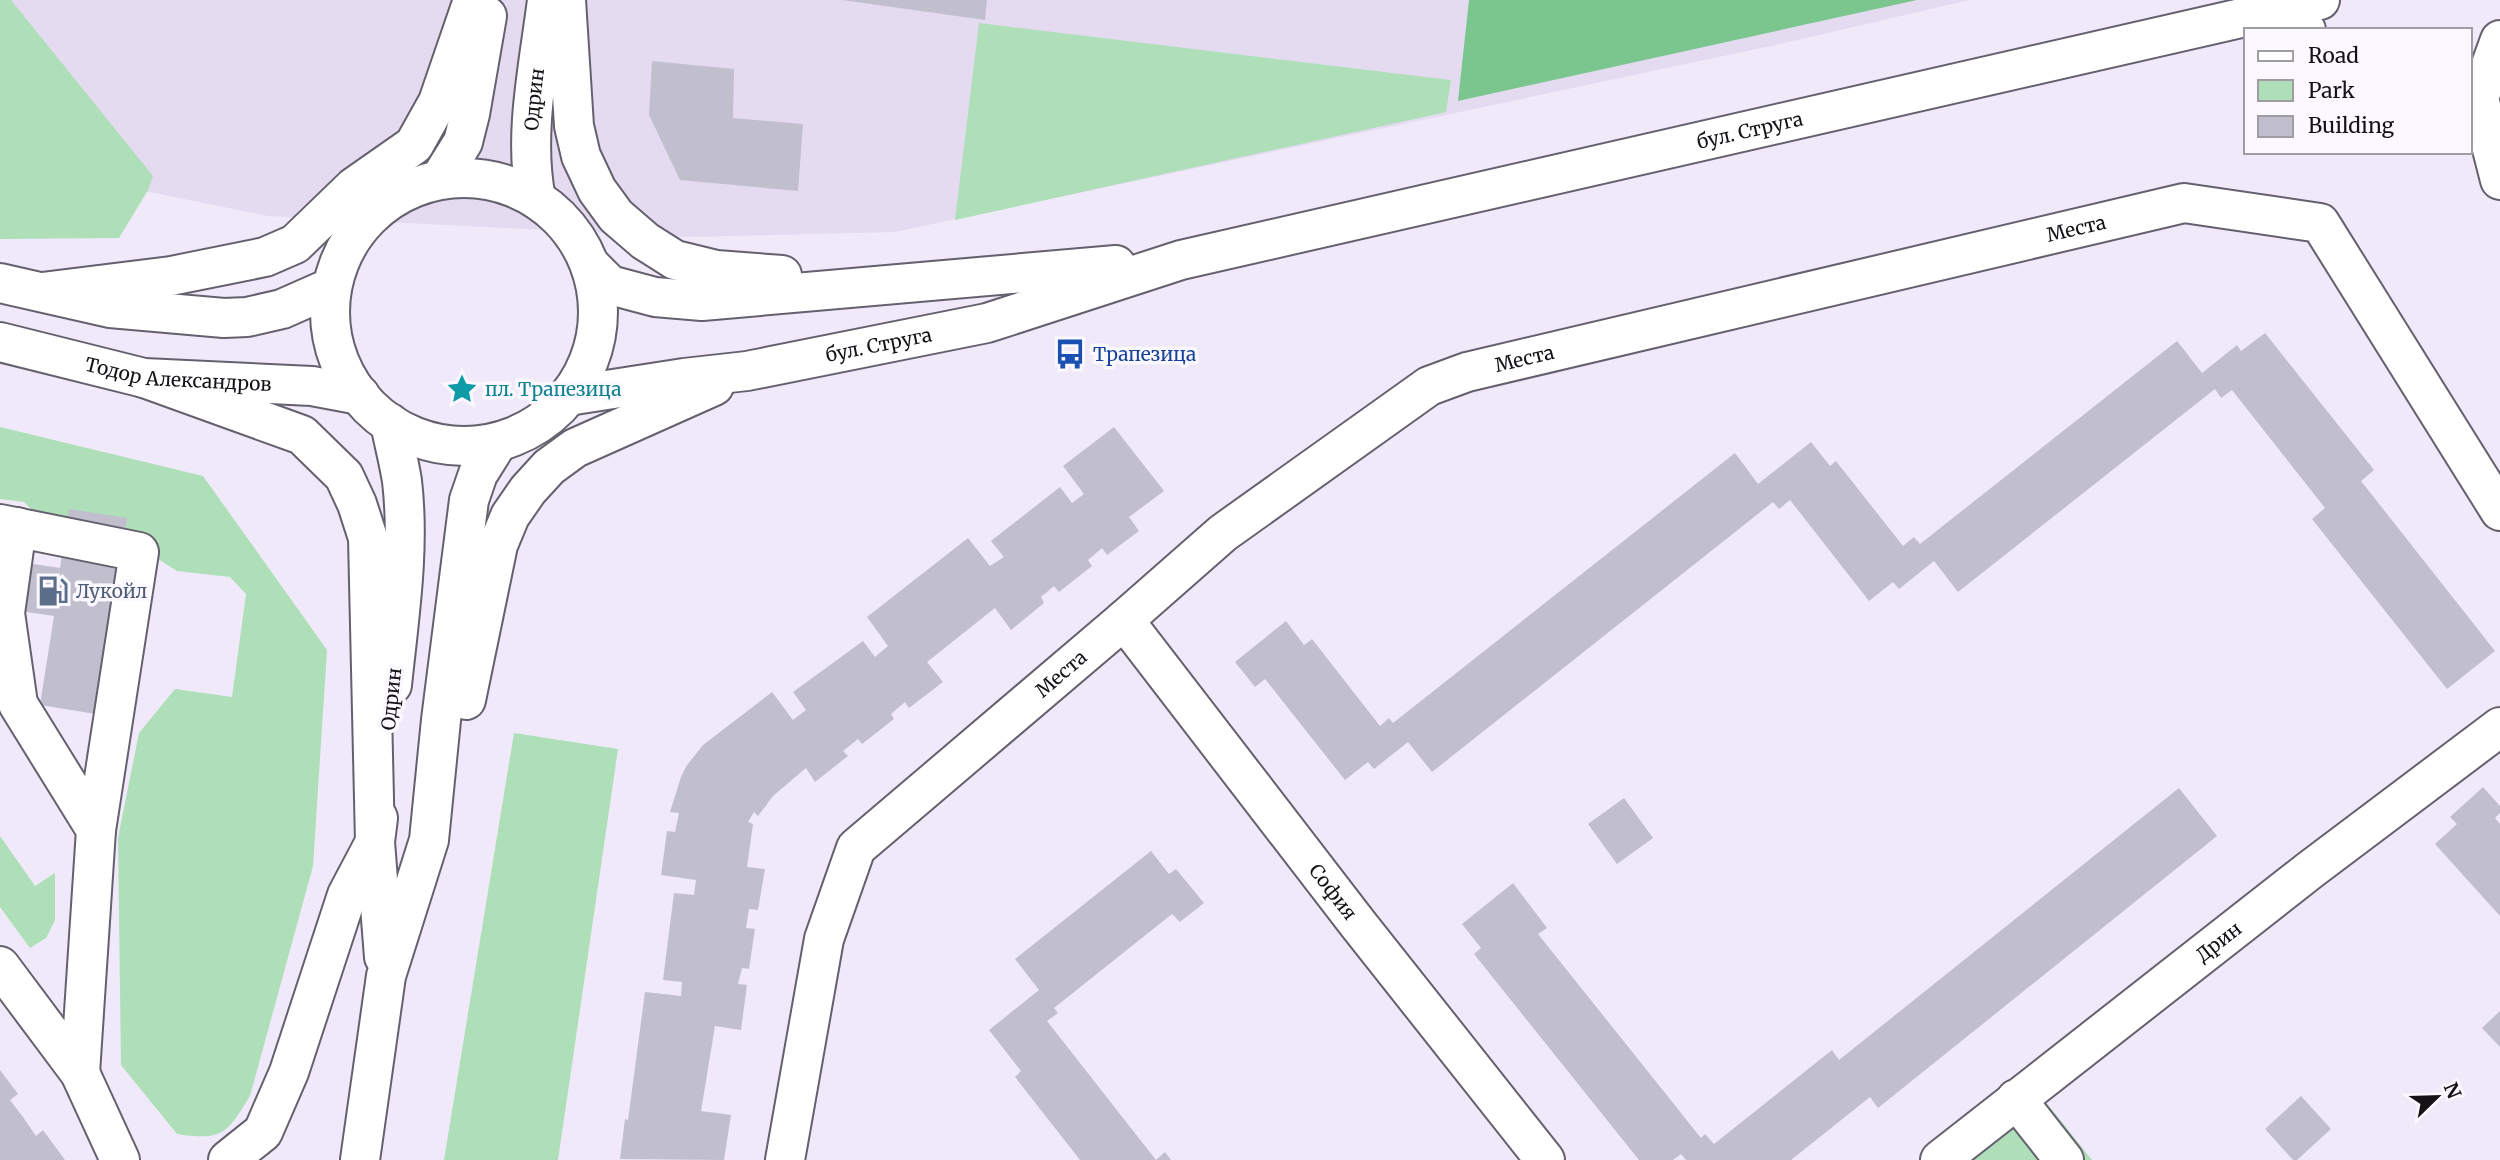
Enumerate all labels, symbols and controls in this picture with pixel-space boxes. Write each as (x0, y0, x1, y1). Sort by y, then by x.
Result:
legend (2244, 28, 2472, 154)
text: Road (2308, 42, 2359, 69)
street label: Одрин (519, 67, 549, 131)
text: Park (2308, 77, 2355, 104)
street label: бул. Струга (1695, 106, 1805, 154)
text: Building (2308, 112, 2395, 139)
street label: Места (2044, 210, 2108, 247)
street label: бул. Струга (823, 322, 934, 367)
bus stop icon: Трапезица (1053, 337, 1087, 371)
street label: Места (1492, 340, 1556, 377)
place label: Трапезица (1093, 342, 1196, 366)
street label: Тодор Александров (83, 352, 272, 396)
place icon: пл. Трапезица (445, 372, 479, 406)
place label: пл. Трапезица (485, 377, 621, 401)
fuel station icon: Лукойл (36, 574, 70, 608)
place label: Лукойл (76, 579, 147, 603)
street label: Места (1030, 645, 1092, 702)
street label: Одрин (376, 667, 406, 731)
street label: София (1304, 859, 1362, 925)
street label: Дрин (2191, 916, 2246, 967)
north arrow (2402, 1062, 2472, 1132)
text: N (2439, 1079, 2467, 1102)

